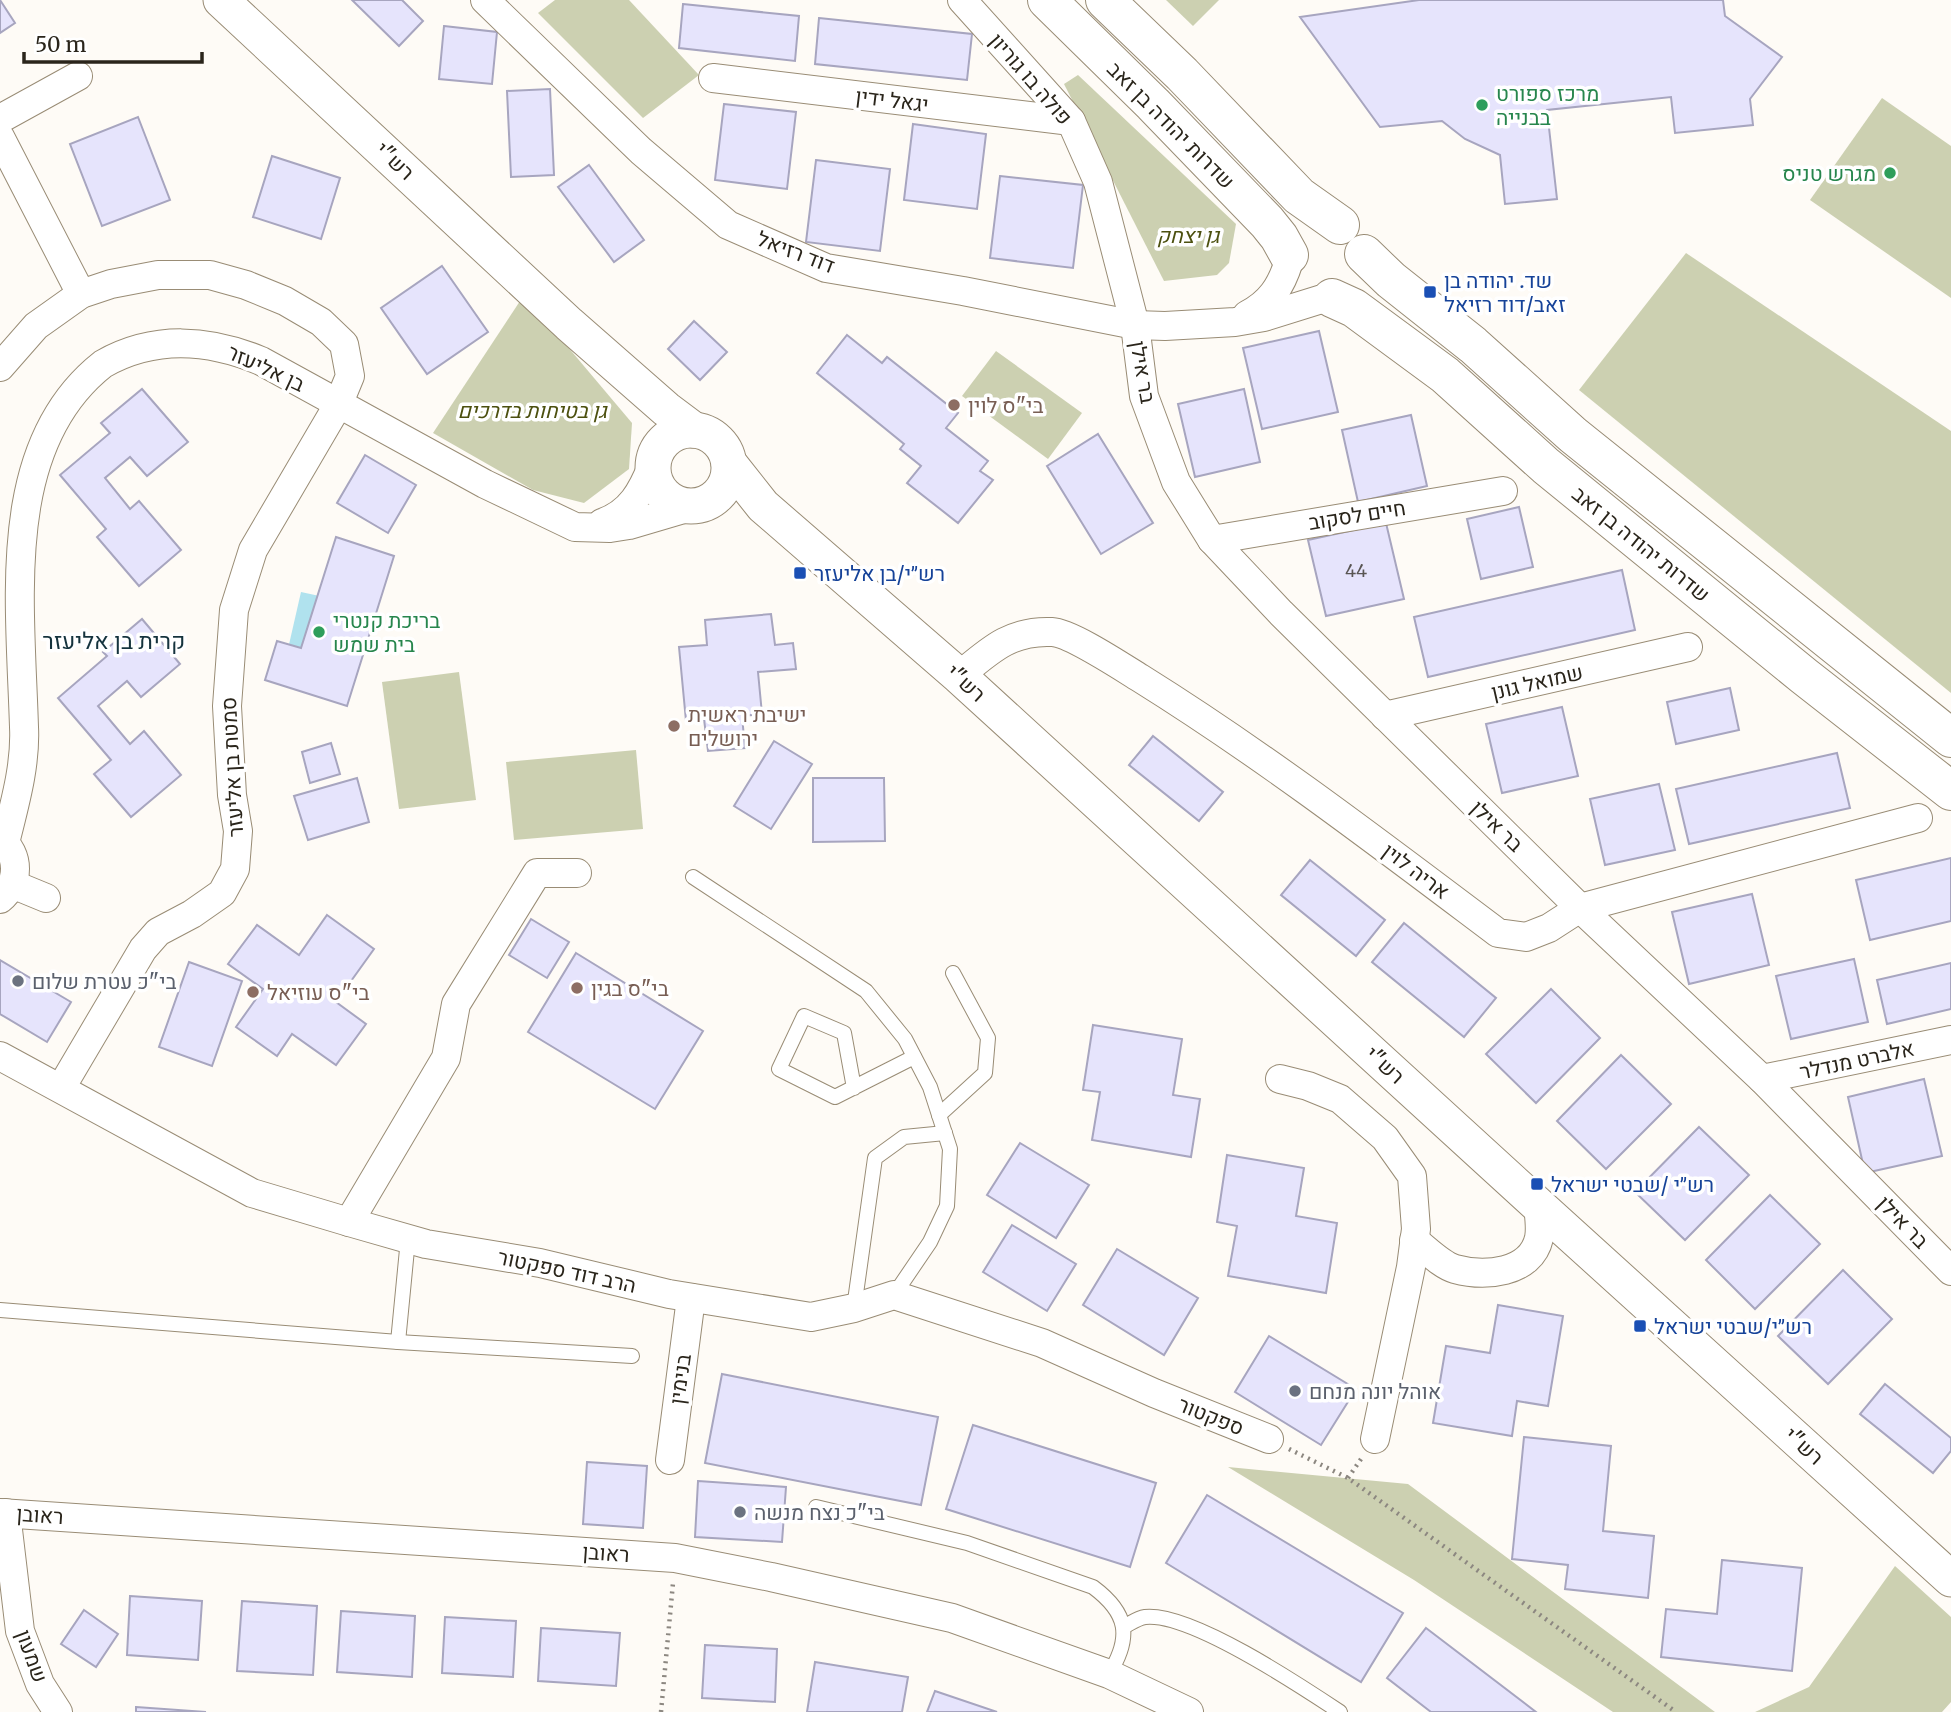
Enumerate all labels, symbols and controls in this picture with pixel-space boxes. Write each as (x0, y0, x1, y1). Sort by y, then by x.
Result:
scale bar (24, 21, 203, 65)
street label: פולה בו גוריון (984, 28, 1078, 130)
text: 50 m (35, 31, 86, 58)
street label: שדרות יהודה בן זאב (1102, 56, 1240, 194)
place label: מרכז ספורט בבנייה (1496, 80, 1599, 131)
street label: יגאל ידין (854, 82, 930, 118)
marker: מרכז ספורט בבנייה (1474, 97, 1490, 113)
street label: רש"י (370, 136, 420, 186)
place label: מגרש טניס (1782, 160, 1876, 187)
marker: מגרש טניס (1882, 165, 1898, 181)
park label: גן יצחק (1157, 222, 1221, 249)
street label: דוד רזיאל (753, 225, 839, 279)
place label: שד. יהודה בן זאב/דוד רזיאל (1444, 267, 1566, 318)
marker: שד. יהודה בן זאב/דוד רזיאל (1422, 284, 1438, 300)
street label: בן אליעזר (223, 338, 309, 398)
street label: בר אילן (1124, 339, 1162, 405)
place label: בי"ס לוין (968, 392, 1044, 419)
park label: גן בטיחות בדרכים (457, 397, 608, 424)
marker: בי"ס לוין (946, 397, 962, 413)
street label: שדרות יהודה בן זאב (1567, 480, 1715, 608)
street label: חיים לסקוב (1306, 494, 1408, 536)
house number: 44 (1345, 559, 1367, 582)
place label: רש״י/בן אליעזר (814, 560, 945, 587)
marker: רש״י/בן אליעזר (792, 565, 808, 581)
place label: בריכת קנטרי בית שמש (333, 607, 440, 658)
marker: בריכת קנטרי בית שמש (311, 624, 327, 640)
district label: קרית בן אליעזר (43, 626, 185, 655)
street label: רש"י (941, 658, 991, 708)
street label: שמואל גונן (1488, 658, 1586, 706)
street label: סמטת בן אליעזר (215, 696, 249, 838)
place label: ישיבת ראשית ירושלים (688, 701, 806, 752)
marker: ישיבת ראשית ירושלים (666, 718, 682, 734)
street label: בר אילן (1465, 794, 1529, 858)
street label: אריה לוין (1377, 837, 1455, 905)
place label: בי"כ עטרת שלום (32, 968, 177, 995)
marker: בי"כ עטרת שלום (10, 973, 26, 989)
place label: בי"ס בגין (591, 975, 669, 1002)
place label: בי"ס עוזיאל (267, 979, 370, 1006)
marker: בי"ס בגין (569, 980, 585, 996)
marker: בי"ס עוזיאל (245, 984, 261, 1000)
street label: אלברט מנדלר (1797, 1035, 1917, 1085)
street label: רש"י (1360, 1040, 1410, 1090)
place label: רש״י /שבטי ישראל (1551, 1171, 1714, 1198)
marker: רש״י /שבטי ישראל (1529, 1176, 1545, 1192)
street label: בר אילן (1871, 1190, 1935, 1254)
street label: הרב דוד ספקטור (495, 1243, 639, 1299)
place label: רש״י/שבטי ישראל (1654, 1313, 1812, 1340)
marker: רש״י/שבטי ישראל (1632, 1318, 1648, 1334)
street label: בנימין (663, 1352, 697, 1406)
place label: אוהל יונה מנחם (1309, 1378, 1441, 1405)
marker: אוהל יונה מנחם (1287, 1383, 1303, 1399)
street label: ספקטור (1174, 1391, 1248, 1441)
street label: רש"י (1779, 1421, 1829, 1471)
place label: בי"כ נצח מנשה (754, 1499, 885, 1526)
street label: ראובן (16, 1500, 64, 1530)
marker: בי"כ נצח מנשה (732, 1504, 748, 1520)
street label: ראובן (582, 1538, 630, 1568)
street label: שמעון (10, 1626, 54, 1686)

